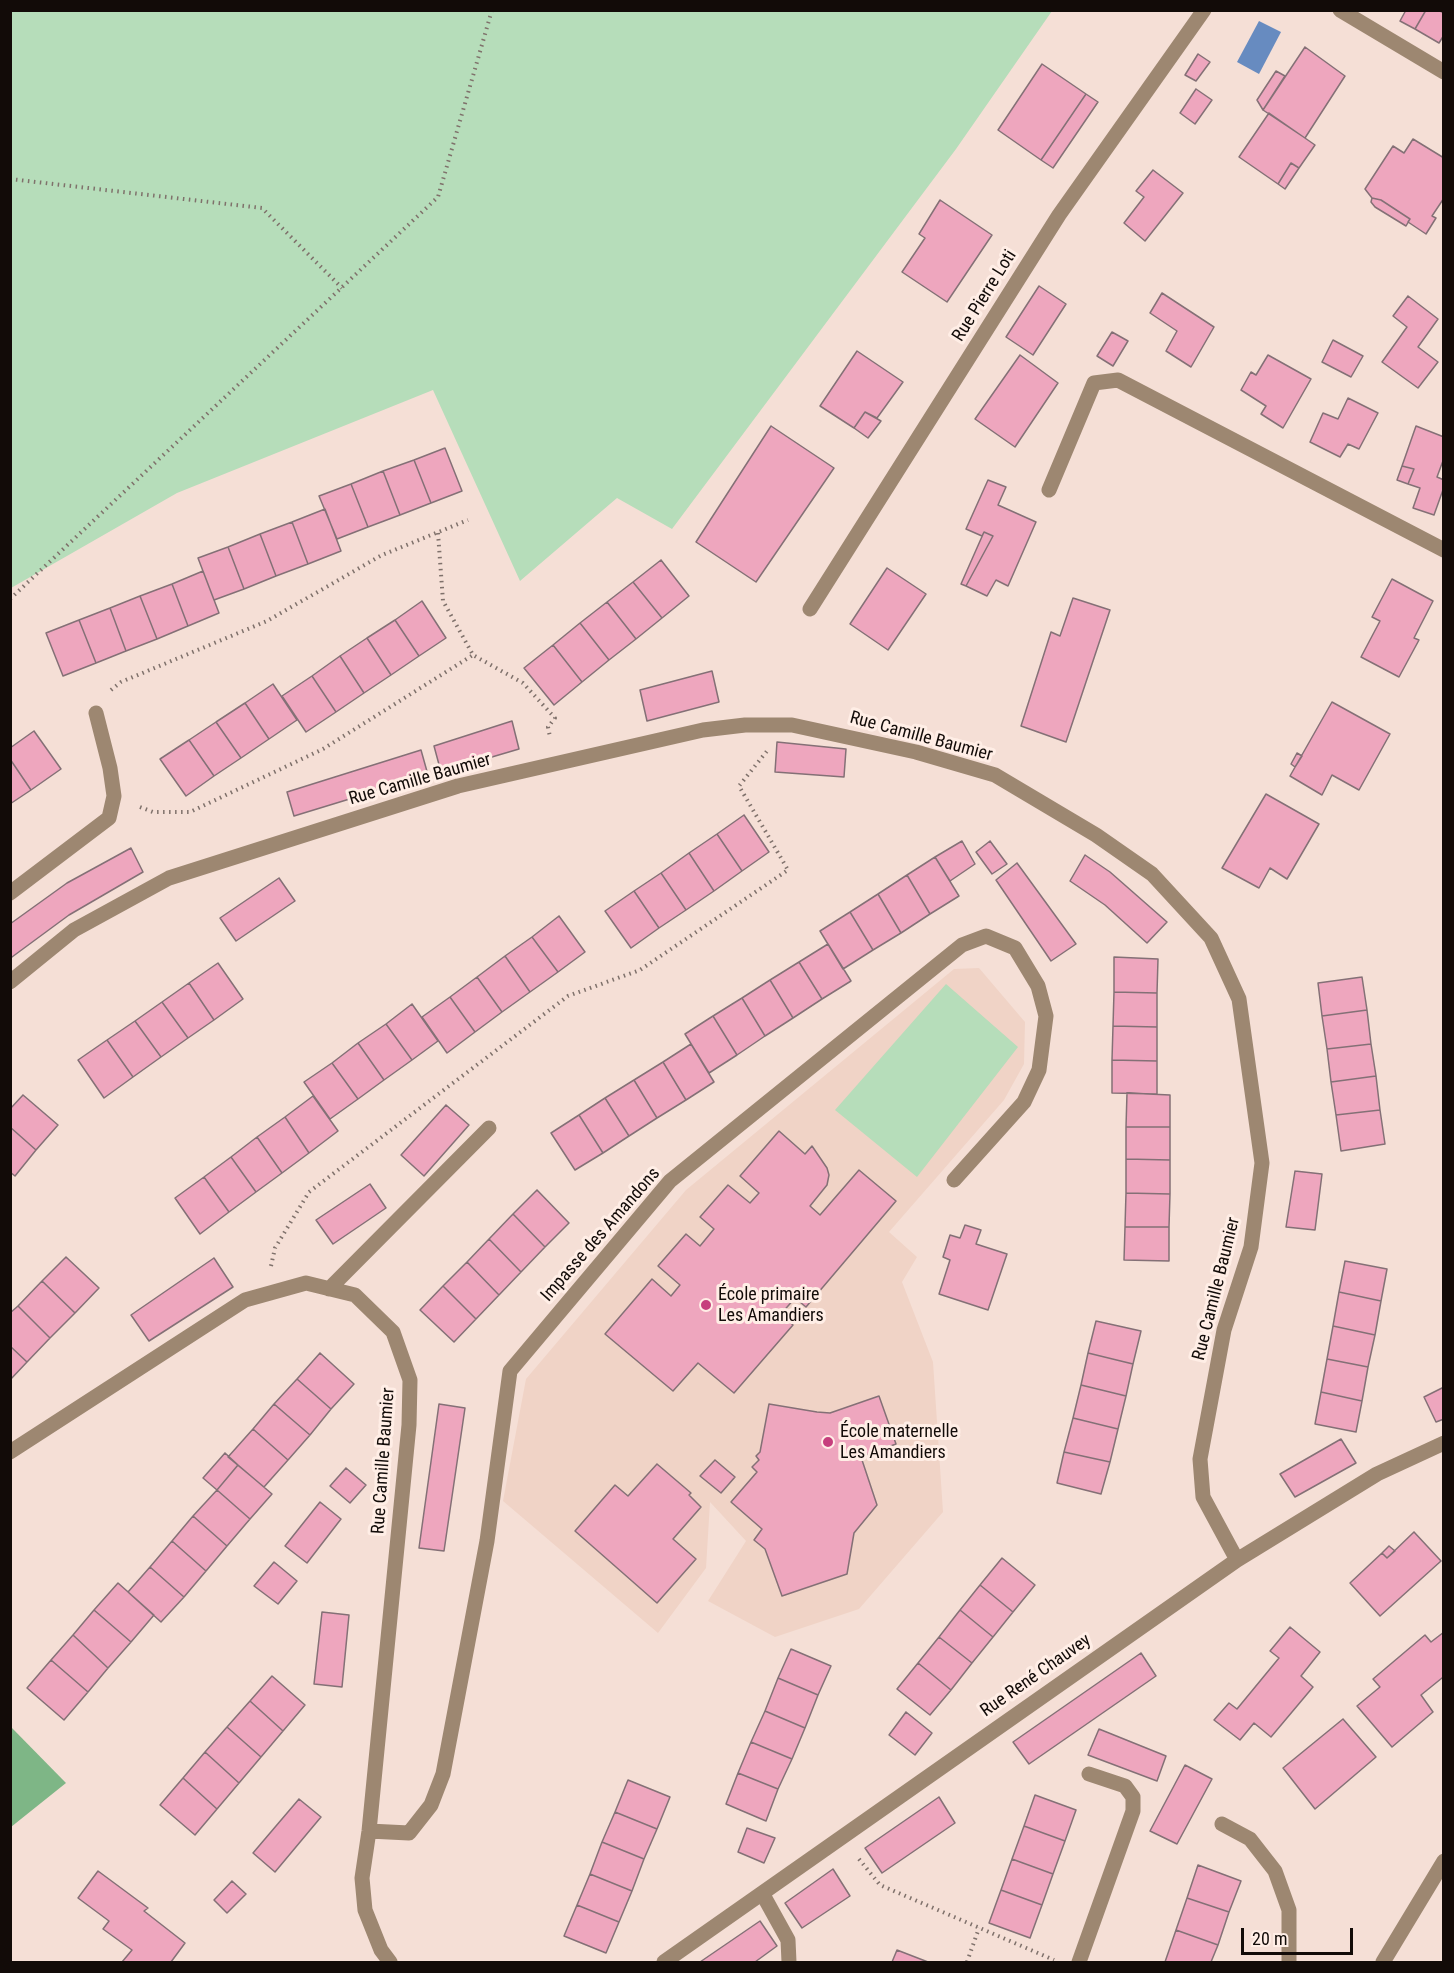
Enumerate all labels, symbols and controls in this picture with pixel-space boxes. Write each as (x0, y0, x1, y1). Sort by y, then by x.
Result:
street label: Rue Pierre Loti (948, 246, 1022, 346)
street label: Rue Camille Baumier (847, 708, 995, 766)
street label: Rue Camille Baumier (346, 749, 494, 811)
street label: Impasse des Amandons (537, 1164, 665, 1306)
street label: Rue Camille Baumier (1189, 1215, 1245, 1363)
place label: École primaire Les Amandiers (718, 1284, 824, 1326)
marker: École primaire Les Amandiers (699, 1298, 713, 1312)
street label: Rue Camille Baumier (368, 1387, 400, 1535)
place label: École maternelle Les Amandiers (840, 1421, 958, 1464)
marker: École maternelle Les Amandiers (821, 1435, 835, 1449)
street label: Rue René Chauvey (977, 1630, 1095, 1722)
scale bar (1244, 1916, 1356, 1954)
text: 20 m (1252, 1928, 1287, 1949)

